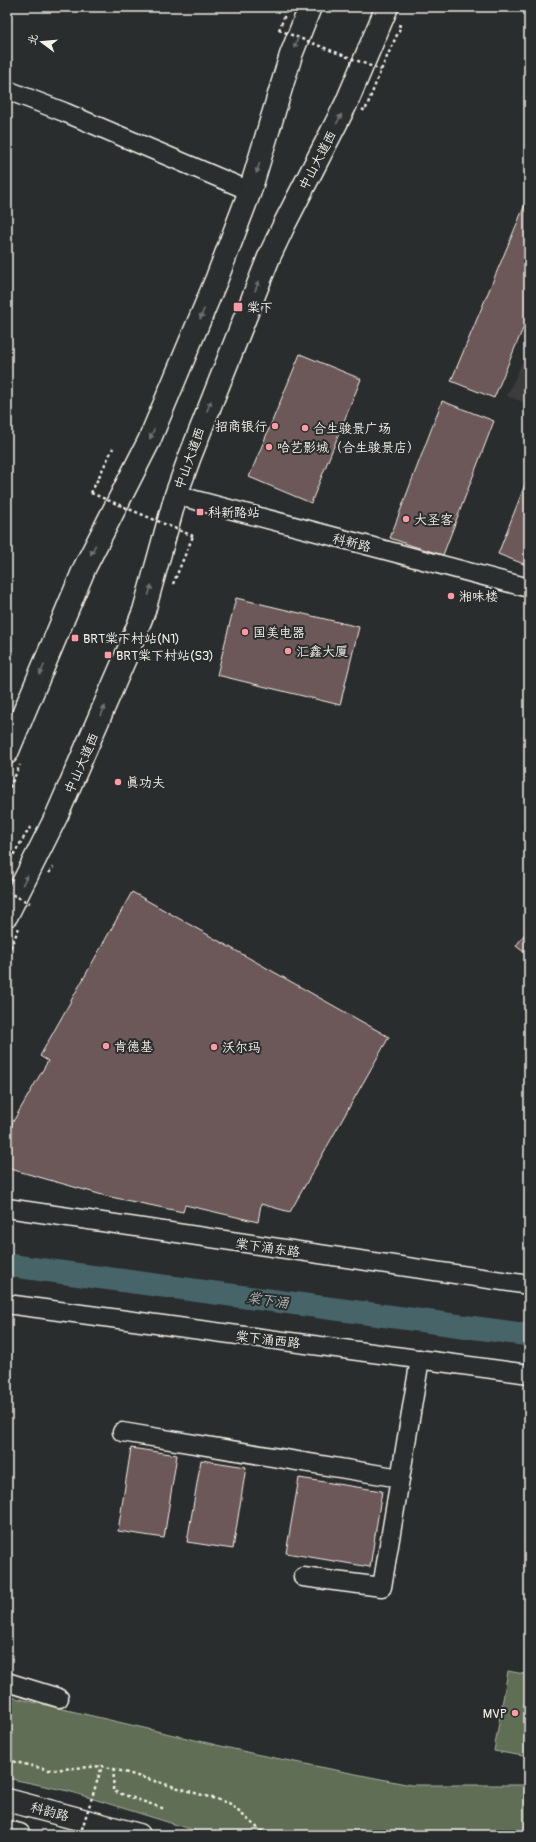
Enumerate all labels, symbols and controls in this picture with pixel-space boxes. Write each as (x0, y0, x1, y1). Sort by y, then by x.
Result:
north arrow (22, 22, 62, 62)
text: 北 (25, 32, 41, 46)
one-way arrow (292, 38, 298, 50)
one-way arrow (335, 113, 342, 124)
street label: 中山大道西 (296, 128, 340, 193)
one-way arrow (255, 162, 261, 174)
one-way arrow (254, 280, 260, 291)
place label: 棠下 (247, 300, 273, 316)
marker: 棠下 (232, 301, 244, 313)
one-way arrow (199, 309, 205, 321)
one-way arrow (206, 400, 212, 412)
place label: 招商银行 (215, 419, 267, 435)
marker: 招商银行 (270, 421, 280, 431)
place label: 合生骏景广场 (313, 421, 391, 437)
marker: 合生骏景广场 (300, 423, 310, 433)
street label: 中山大道西 (171, 425, 209, 492)
one-way arrow (149, 429, 155, 440)
place label: 哈艺影城（合生骏景店） (277, 440, 420, 456)
marker: 哈艺影城（合生骏景店） (264, 442, 274, 452)
place label: 科新路站 (208, 505, 260, 521)
marker: 科新路站 (195, 507, 205, 517)
place label: 大圣客 (414, 512, 453, 528)
marker: 大圣客 (401, 514, 411, 524)
street label: 科新路 (331, 530, 373, 555)
one-way arrow (90, 544, 96, 556)
one-way arrow (147, 584, 153, 596)
place label: 湘味楼 (459, 589, 498, 605)
marker: 湘味楼 (446, 591, 456, 601)
place label: 国美电器 (253, 625, 305, 641)
marker: 国美电器 (240, 627, 250, 637)
place label: BRT棠下村站(N1) (83, 631, 180, 647)
marker: BRT棠下村站(N1) (70, 633, 80, 643)
place label: 汇鑫大厦 (296, 644, 348, 660)
marker: 汇鑫大厦 (283, 646, 293, 656)
place label: BRT棠下村站(S3) (116, 648, 214, 664)
marker: BRT棠下村站(S3) (103, 650, 113, 660)
one-way arrow (39, 664, 45, 676)
one-way arrow (101, 705, 107, 717)
street label: 中山大道西 (61, 730, 102, 796)
place label: 真功夫 (126, 775, 165, 791)
marker: 真功夫 (113, 777, 123, 787)
one-way arrow (22, 874, 28, 886)
place label: 肯德基 (114, 1039, 153, 1055)
place label: 沃尔玛 (222, 1040, 261, 1056)
marker: 肯德基 (101, 1041, 111, 1051)
marker: 沃尔玛 (209, 1042, 219, 1052)
street label: 棠下涌东路 (235, 1236, 301, 1260)
water label: 棠下涌 (246, 1289, 291, 1312)
street label: 棠下涌西路 (235, 1328, 301, 1352)
place label: MVP (483, 1706, 507, 1722)
marker: MVP (510, 1708, 520, 1718)
street label: 科韵路 (29, 1799, 71, 1825)

